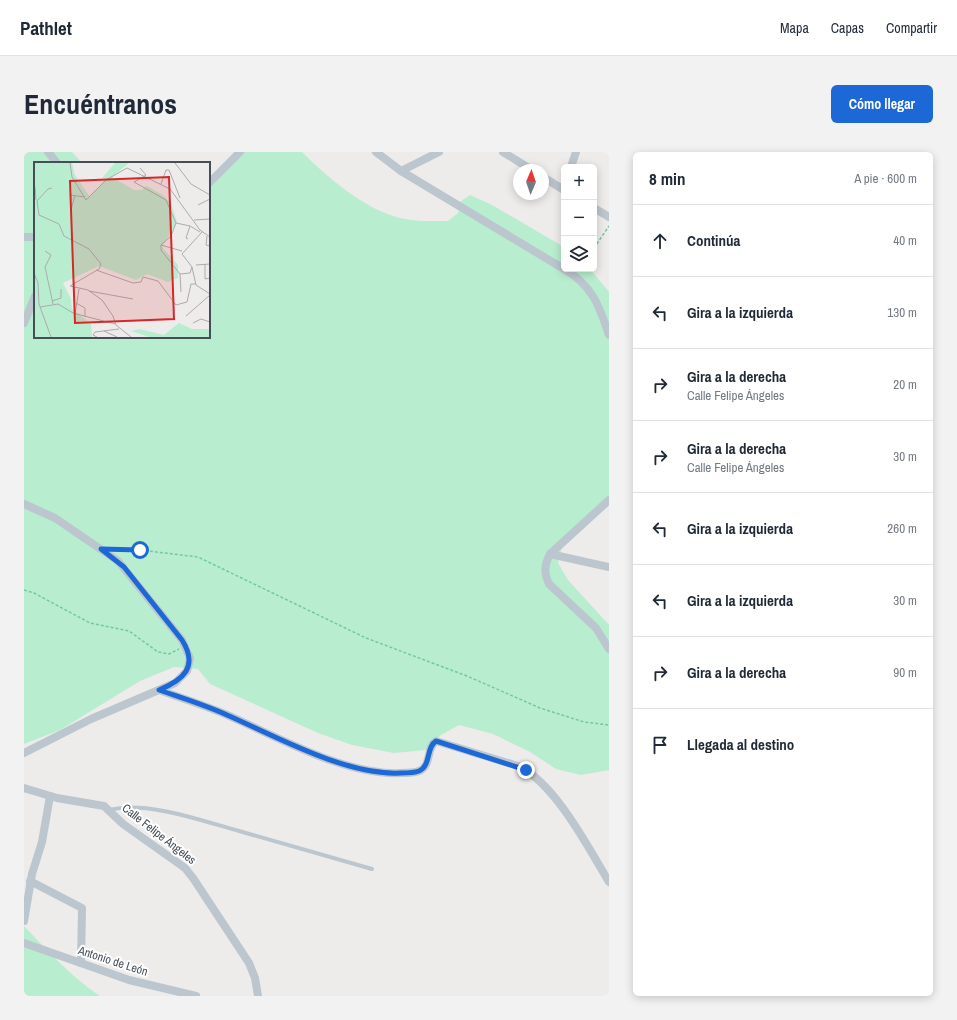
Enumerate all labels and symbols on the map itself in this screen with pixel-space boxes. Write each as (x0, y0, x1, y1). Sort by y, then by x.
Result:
inset map (34, 162, 210, 338)
north arrow (513, 164, 549, 200)
route start (131, 541, 149, 559)
route end (517, 761, 535, 779)
street label: Calle Felipe Ángeles (119, 800, 199, 868)
street label: Antonio de León (75, 942, 150, 980)

